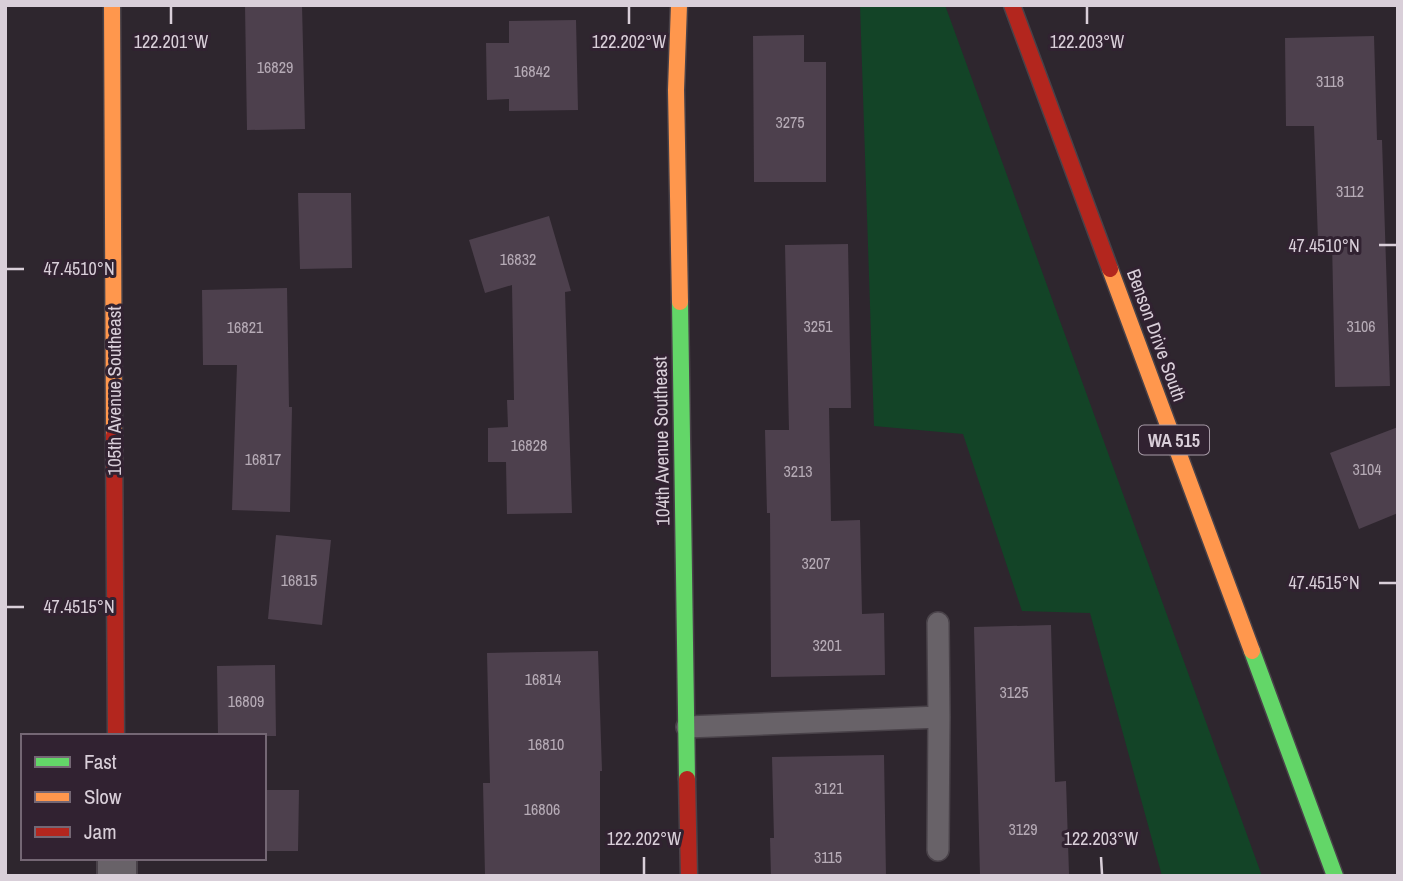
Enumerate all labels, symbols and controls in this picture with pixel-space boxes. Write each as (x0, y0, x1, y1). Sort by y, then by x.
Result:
text: 122.201°W (134, 29, 208, 54)
text: 122.202°W (592, 29, 666, 54)
text: 122.203°W (1050, 29, 1124, 54)
house number: 16829 (257, 56, 293, 78)
house number: 16842 (514, 60, 550, 82)
house number: 3118 (1316, 70, 1344, 92)
house number: 3275 (775, 111, 805, 133)
house number: 3112 (1336, 180, 1364, 202)
text: 47.4510°N (1288, 233, 1360, 258)
house number: 16832 (500, 248, 536, 270)
text: 47.4510°N (43, 256, 115, 281)
street label: Benson Drive South (1121, 265, 1193, 405)
street label: 105th Avenue Southeast (101, 306, 127, 476)
house number: 3251 (803, 315, 833, 337)
house number: 3106 (1346, 315, 1376, 337)
house number: 16821 (227, 316, 264, 338)
street label: 104th Avenue Southeast (647, 355, 675, 526)
road number: WA 515 (1139, 426, 1209, 454)
house number: 16828 (511, 434, 547, 456)
house number: 16817 (245, 448, 281, 470)
house number: 3104 (1352, 458, 1382, 480)
house number: 3213 (783, 460, 813, 482)
house number: 3207 (801, 552, 831, 574)
house number: 16815 (281, 569, 317, 591)
text: 47.4515°N (1288, 570, 1360, 595)
text: 47.4515°N (43, 594, 115, 619)
house number: 3201 (812, 634, 842, 656)
house number: 16814 (525, 668, 561, 690)
house number: 3125 (999, 681, 1029, 703)
house number: 16809 (228, 690, 264, 712)
house number: 16810 (528, 733, 564, 755)
legend (21, 734, 266, 860)
text: Fast (84, 747, 117, 776)
house number: 3121 (814, 777, 844, 799)
text: Slow (84, 782, 122, 811)
house number: 16806 (524, 798, 560, 820)
text: Jam (84, 817, 117, 846)
house number: 3129 (1008, 818, 1038, 840)
text: 122.202°W (607, 826, 681, 851)
text: 122.203°W (1064, 826, 1138, 851)
house number: 3115 (814, 846, 842, 868)

